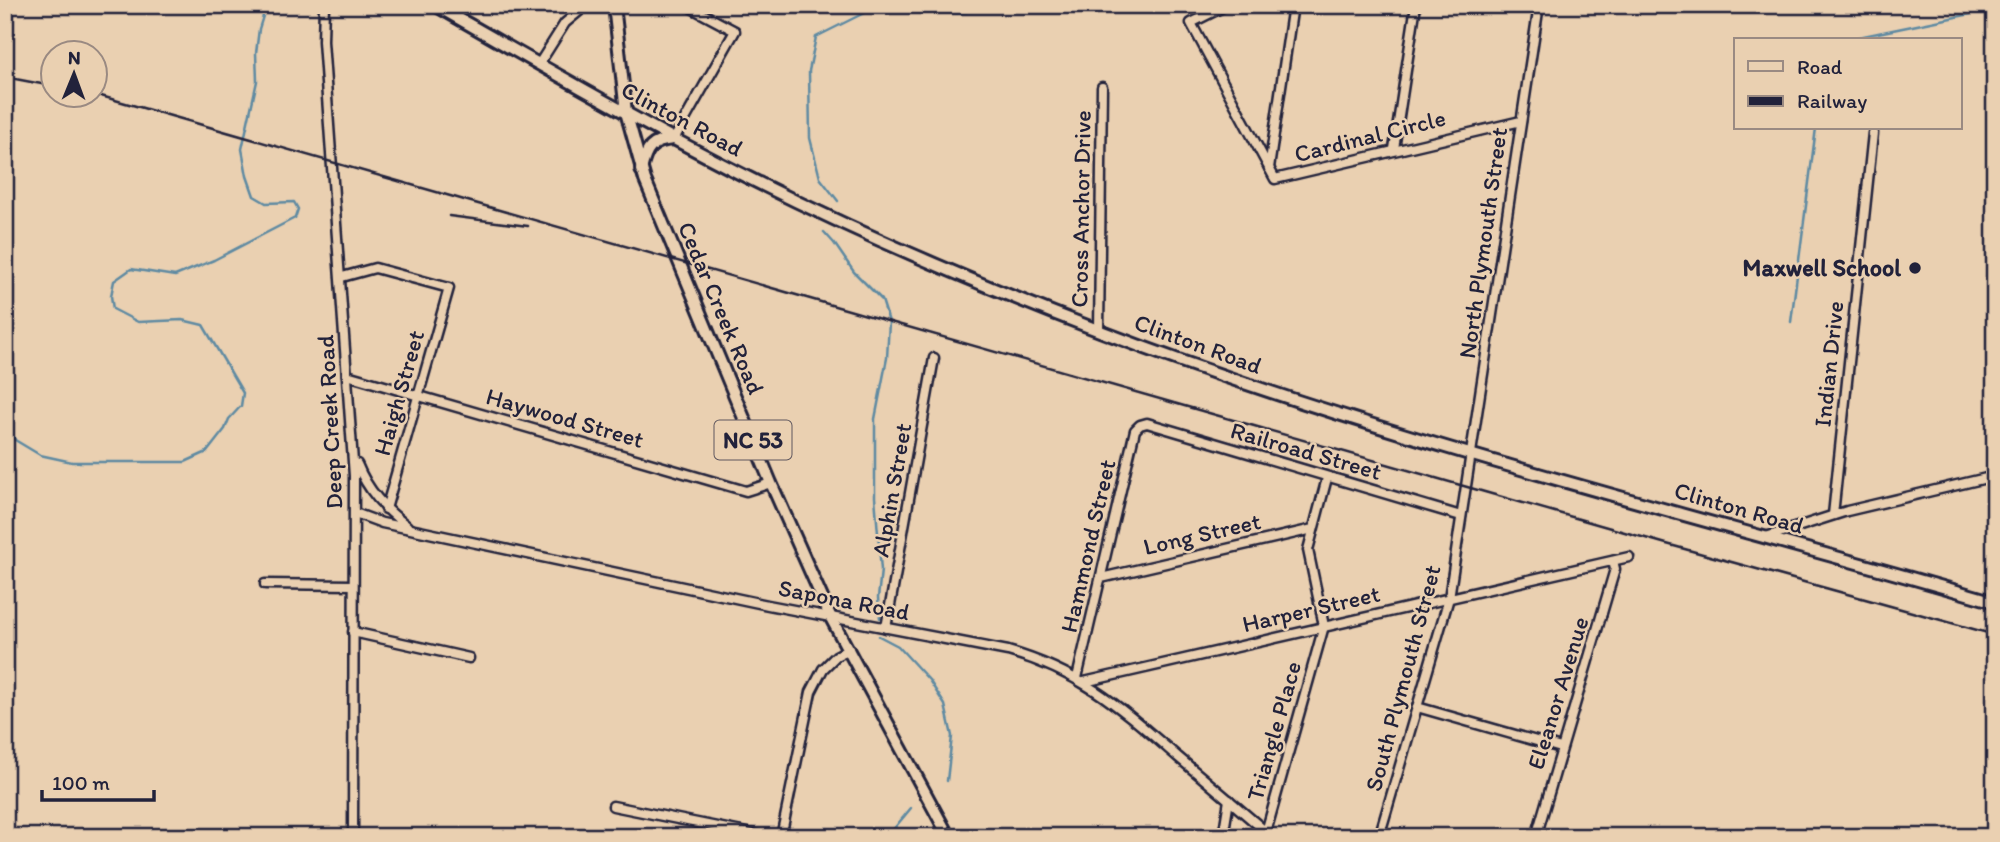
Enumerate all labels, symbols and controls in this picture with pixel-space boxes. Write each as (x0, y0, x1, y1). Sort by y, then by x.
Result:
north arrow (38, 38, 108, 108)
legend (1734, 38, 1962, 130)
text: N (68, 46, 81, 69)
text: Road (1797, 54, 1843, 79)
street label: Clinton Road (617, 74, 748, 163)
text: Railway (1797, 88, 1867, 113)
street label: Cardinal Circle (1291, 103, 1448, 168)
street label: Cross Anchor Drive (1064, 110, 1097, 308)
street label: North Plymouth Street (1452, 125, 1513, 360)
street label: Cedar Creek Road (672, 217, 771, 398)
place label: Maxwell School (1743, 253, 1901, 282)
marker: Maxwell School (1907, 260, 1923, 276)
street label: Indian Drive (1807, 300, 1850, 428)
street label: Clinton Road (1131, 307, 1266, 380)
street label: Haigh Street (367, 327, 430, 459)
street label: Deep Creek Road (310, 334, 349, 510)
street label: Haywood Street (483, 381, 647, 454)
street label: Railroad Street (1227, 415, 1385, 486)
road number: NC 53 (714, 420, 792, 460)
street label: Alphin Street (865, 421, 918, 559)
street label: Hammond Street (1053, 456, 1122, 635)
street label: Clinton Road (1671, 475, 1807, 540)
street label: Long Street (1140, 506, 1263, 561)
street label: South Plymouth Street (1358, 561, 1447, 794)
street label: Sapona Road (776, 573, 912, 626)
street label: Harper Street (1239, 579, 1383, 638)
street label: Eleanor Avenue (1521, 613, 1595, 773)
street label: Triangle Place (1240, 658, 1307, 804)
scale bar (42, 758, 154, 802)
text: 100 m (52, 770, 110, 795)

